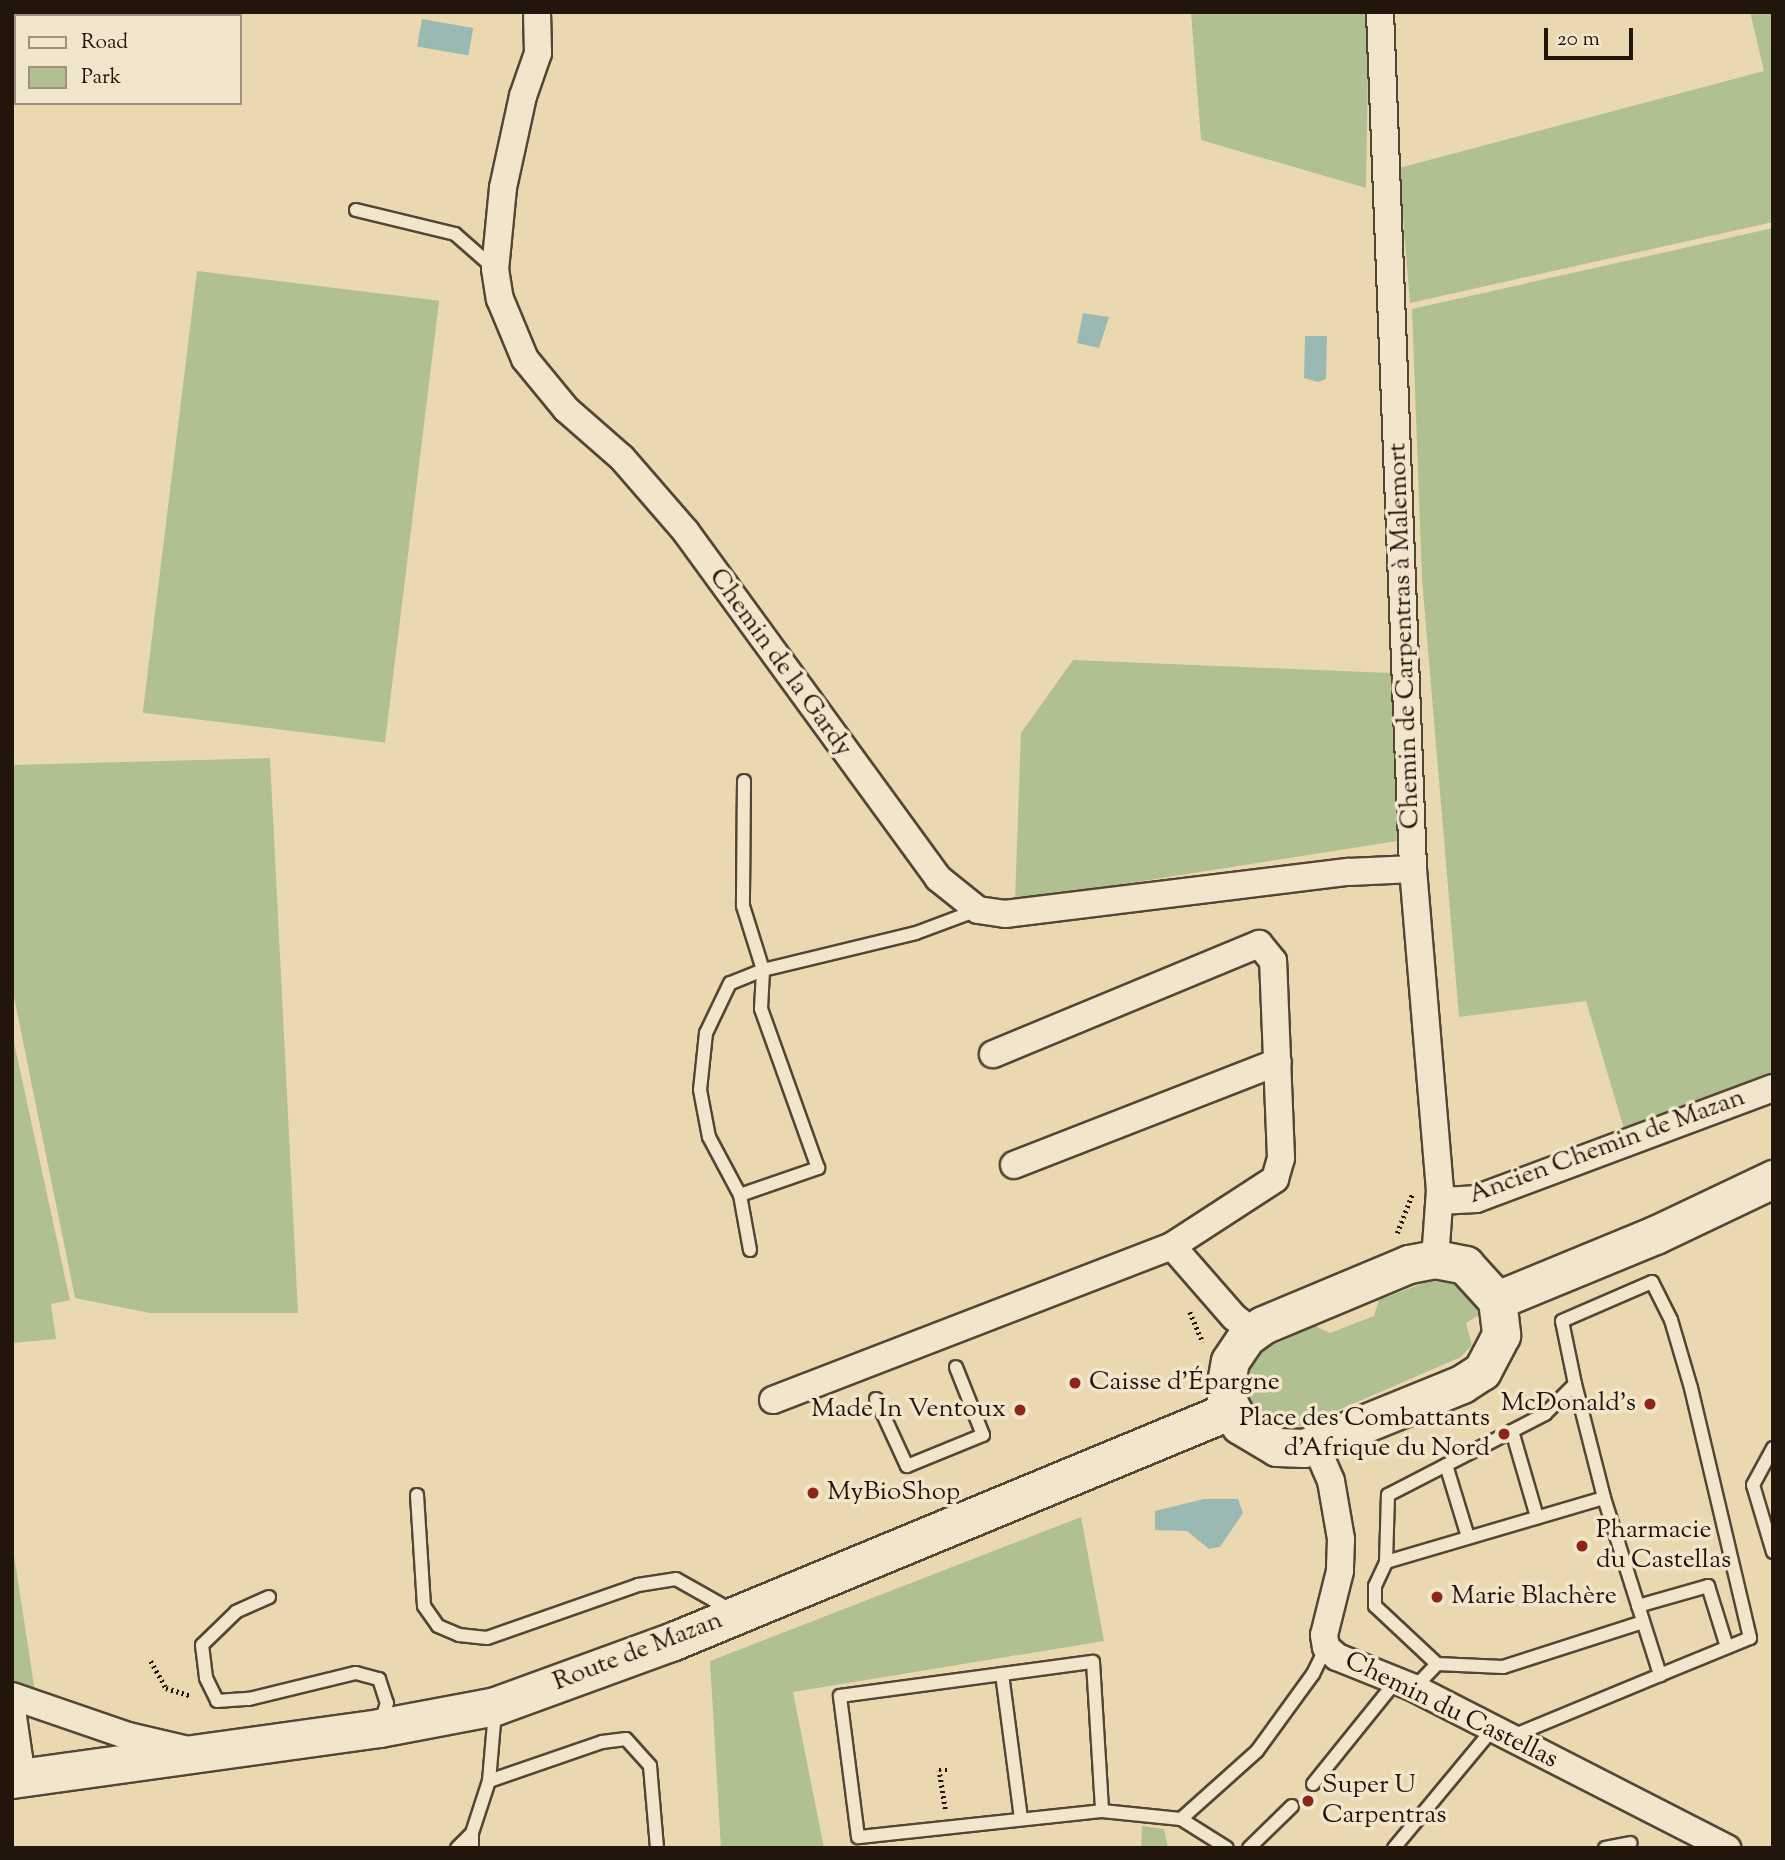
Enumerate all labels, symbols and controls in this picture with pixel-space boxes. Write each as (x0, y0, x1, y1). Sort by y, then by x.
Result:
legend (14, 14, 242, 105)
scale bar (1547, 14, 1636, 58)
text: 20 m (1557, 25, 1600, 55)
text: Road (81, 28, 128, 58)
text: Park (81, 63, 121, 93)
street label: Chemin de Carpentras à Malemort (1383, 442, 1427, 830)
street label: Chemin de la Gardy (701, 563, 859, 763)
street label: Ancien Chemin de Mazan (1465, 1083, 1749, 1211)
place label: Caisse d'Épargne (1089, 1367, 1280, 1399)
marker: Caisse d'Épargne (1067, 1375, 1083, 1391)
place label: McDonald's (1501, 1388, 1636, 1420)
place label: Made In Ventoux (811, 1394, 1006, 1426)
marker: McDonald's (1642, 1396, 1658, 1412)
marker: Made In Ventoux (1012, 1402, 1028, 1418)
place label: Place des Combattants d’Afrique du Nord (1239, 1403, 1490, 1464)
marker: Place des Combattants d’Afrique du Nord (1496, 1426, 1512, 1442)
place label: MyBioShop (827, 1477, 960, 1509)
marker: MyBioShop (805, 1485, 821, 1501)
place label: Pharmacie du Castellas (1596, 1515, 1731, 1576)
marker: Pharmacie du Castellas (1574, 1538, 1590, 1554)
place label: Marie Blachère (1451, 1581, 1617, 1613)
marker: Marie Blachère (1429, 1589, 1445, 1605)
street label: Route de Mazan (549, 1605, 727, 1699)
street label: Chemin du Castellas (1339, 1646, 1563, 1776)
place label: Super U Carpentras (1322, 1770, 1446, 1831)
marker: Super U Carpentras (1300, 1793, 1316, 1809)

